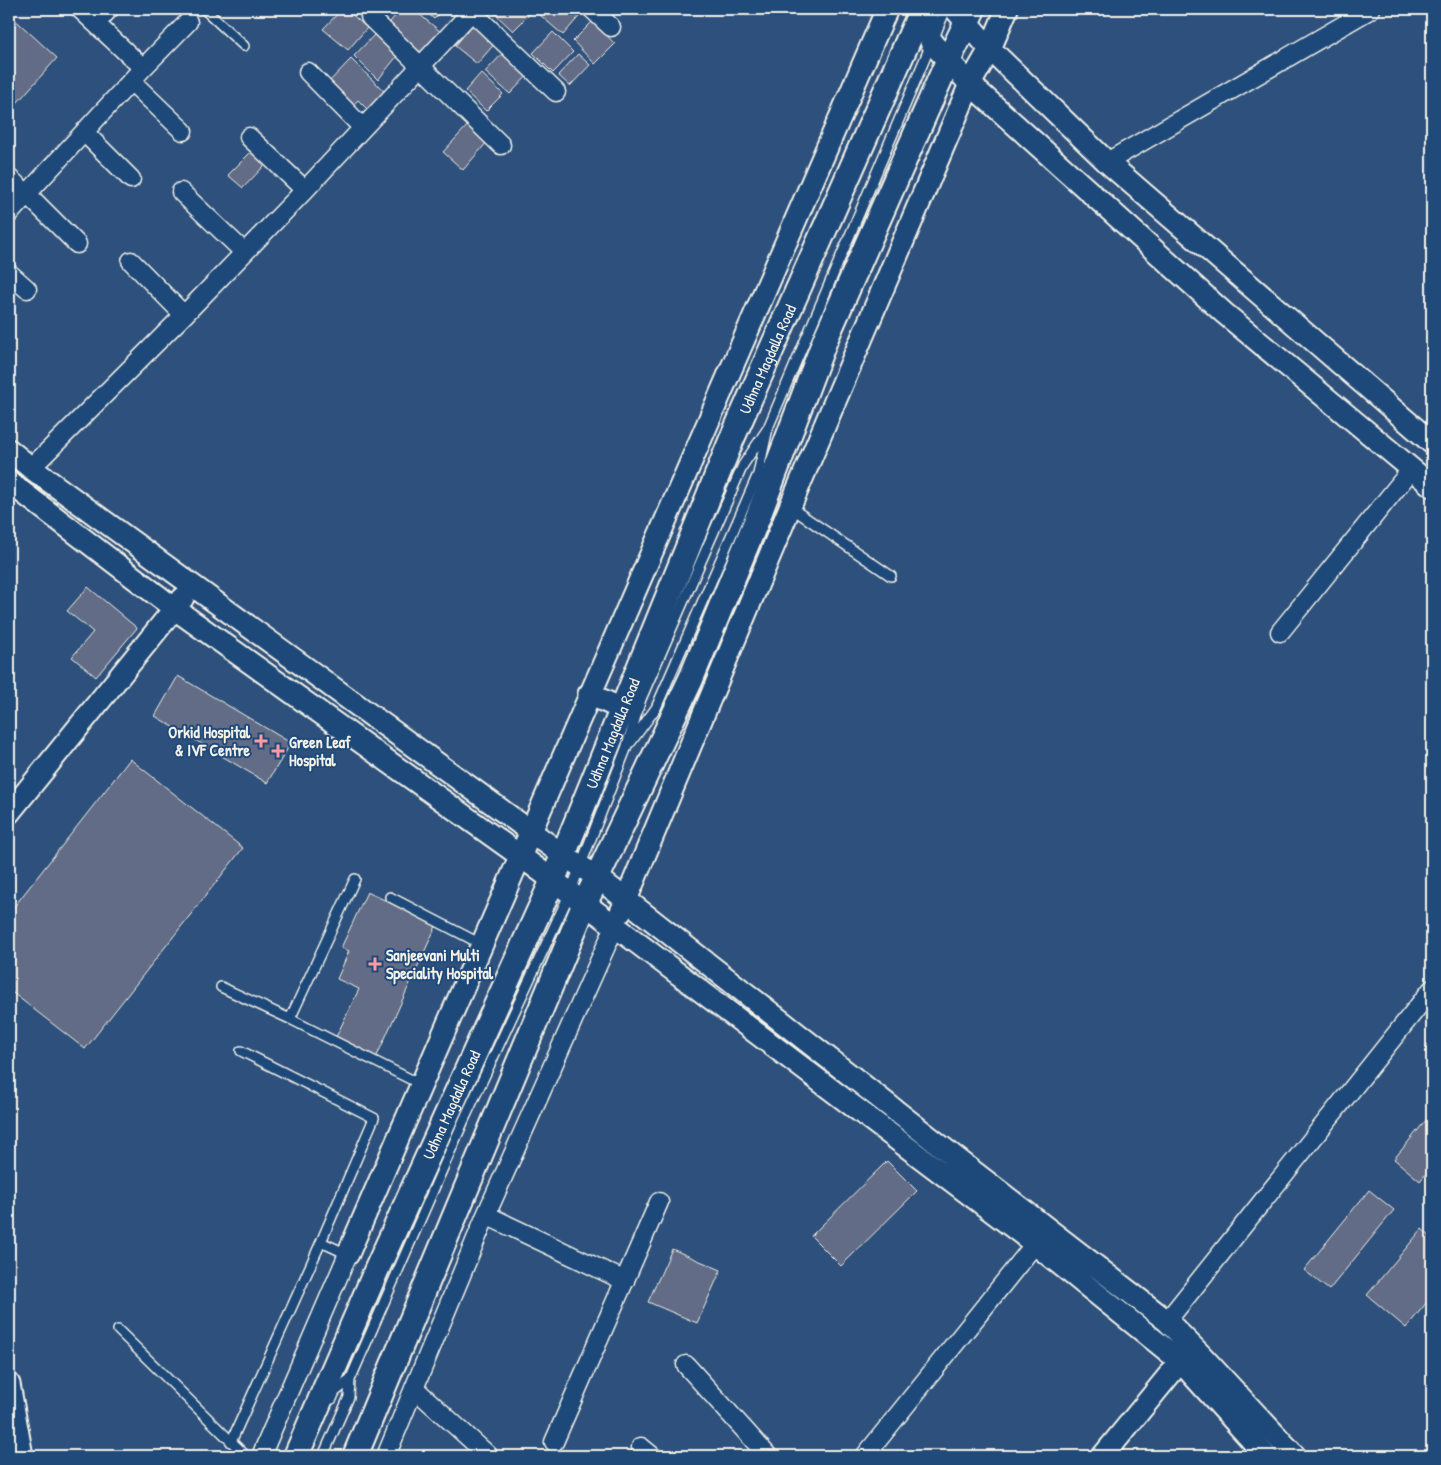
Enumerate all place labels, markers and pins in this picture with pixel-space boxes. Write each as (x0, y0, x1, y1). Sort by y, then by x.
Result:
place label: Orkid Hospital & IVF Centre (168, 721, 251, 761)
place label: Green Leaf Hospital (289, 731, 351, 772)
marker: Orkid Hospital & IVF Centre (254, 734, 268, 748)
marker: Green Leaf Hospital (271, 744, 285, 758)
place label: Sanjeevani Multi Speciality Hospital (386, 944, 494, 985)
marker: Sanjeevani Multi Speciality Hospital (368, 957, 382, 971)

